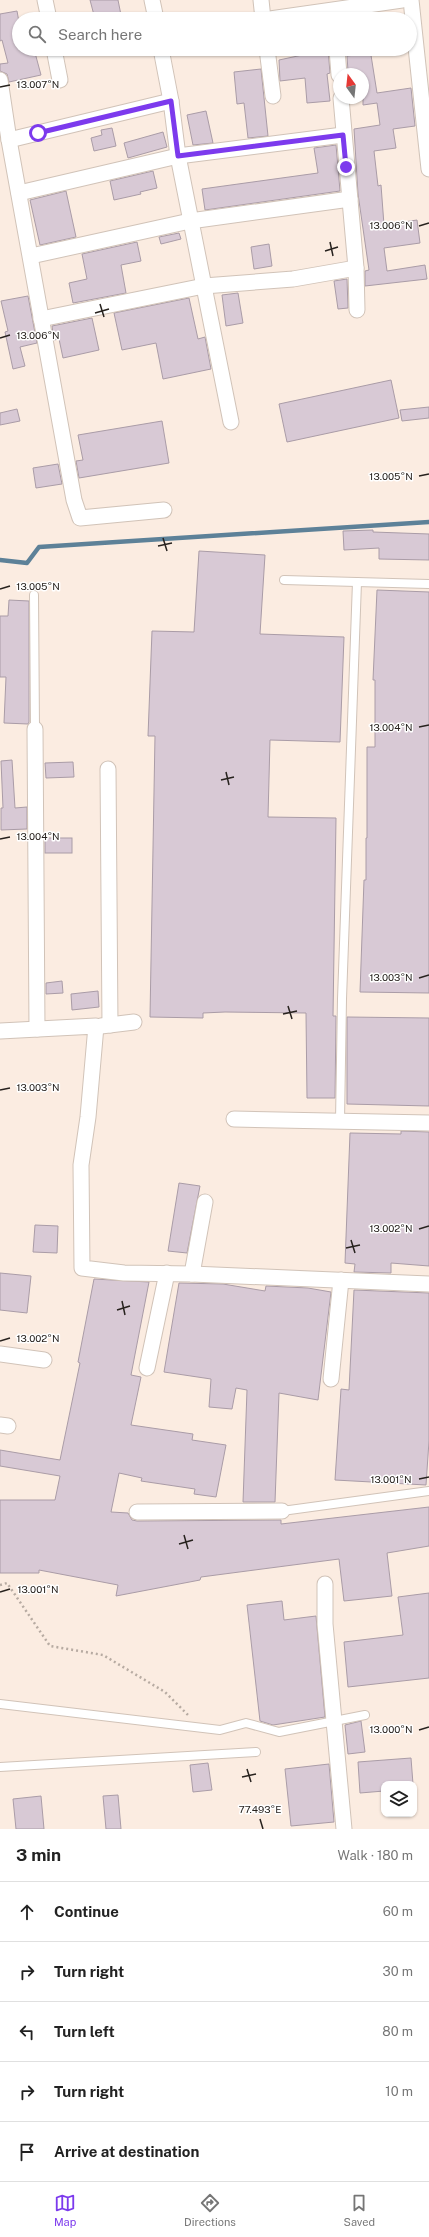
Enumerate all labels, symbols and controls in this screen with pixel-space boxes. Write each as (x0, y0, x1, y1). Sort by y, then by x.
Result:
search box (12, 12, 417, 56)
icon: search (26, 23, 48, 45)
text: Search here (58, 26, 142, 43)
north arrow (333, 68, 369, 104)
text: 13.007°N (17, 78, 59, 90)
route start (29, 124, 47, 142)
route end (337, 158, 355, 176)
text: 13.006°N (369, 219, 413, 231)
text: 13.006°N (16, 329, 60, 341)
text: 13.005°N (369, 470, 413, 482)
text: 13.005°N (16, 580, 60, 592)
text: 13.004°N (369, 721, 413, 733)
text: 13.004°N (16, 830, 60, 842)
text: 13.003°N (369, 971, 413, 983)
text: 13.003°N (16, 1081, 60, 1093)
text: 13.002°N (370, 1222, 412, 1234)
text: 13.002°N (17, 1332, 59, 1344)
text: 13.001°N (370, 1473, 412, 1485)
text: 13.001°N (17, 1583, 59, 1595)
text: 13.000°N (369, 1723, 413, 1735)
map controls (381, 1781, 417, 1817)
button: layers (381, 1781, 417, 1817)
text: 77.493°E (239, 1803, 281, 1815)
text: 3 min (16, 1845, 61, 1865)
text: Walk · 180 m (338, 1848, 413, 1863)
icon: ahead (16, 1901, 38, 1923)
text: Continue (54, 1903, 119, 1920)
text: 60 m (383, 1904, 413, 1919)
icon: right (16, 1961, 38, 1983)
text: Turn right (54, 1963, 124, 1980)
text: 30 m (383, 1964, 413, 1979)
icon: left (16, 2021, 38, 2043)
text: Turn left (54, 2023, 115, 2040)
text: 80 m (382, 2024, 413, 2039)
icon: right (16, 2081, 38, 2103)
text: Turn right (54, 2083, 124, 2100)
text: 10 m (385, 2084, 413, 2099)
icon: arrive (16, 2141, 38, 2163)
text: Arrive at destination (54, 2143, 199, 2160)
tab: Map (54, 2192, 76, 2228)
tab: Directions (184, 2192, 236, 2228)
tab: Saved (344, 2192, 375, 2228)

